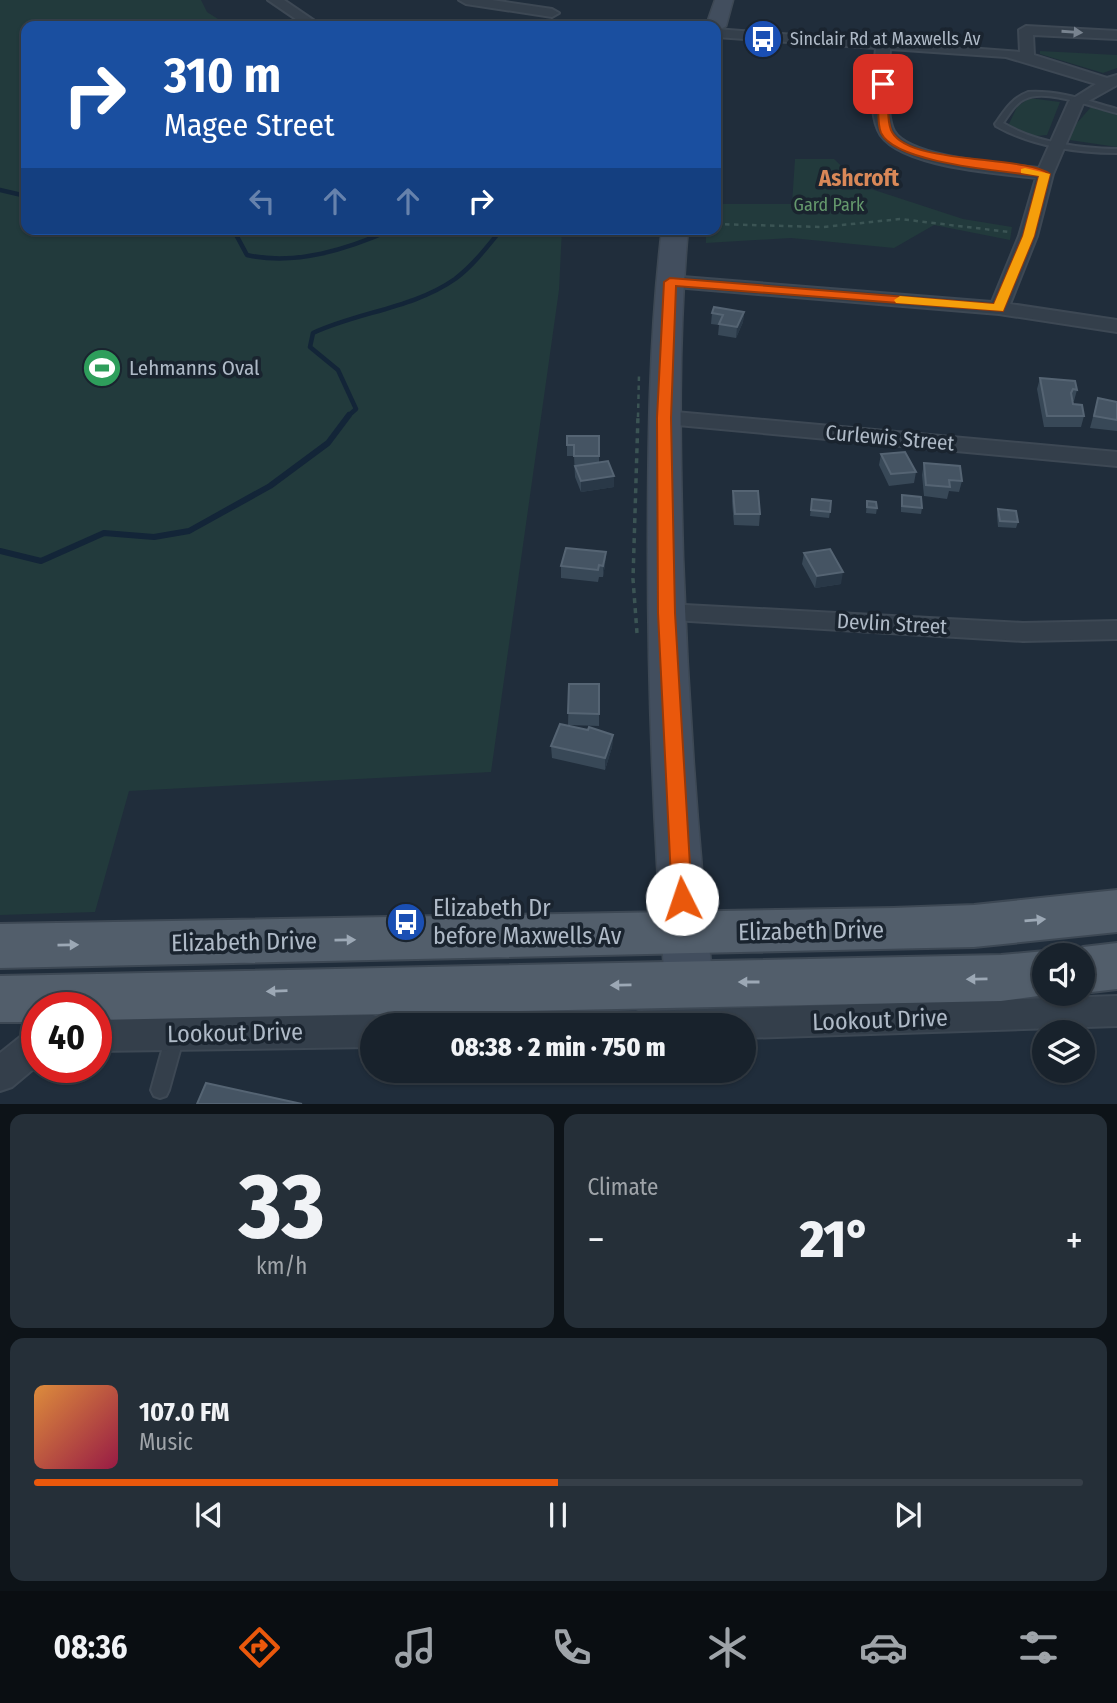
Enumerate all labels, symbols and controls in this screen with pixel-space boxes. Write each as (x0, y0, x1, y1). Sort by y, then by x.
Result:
bus stop icon: Sinclair Rd at Maxwells Av (742, 18, 784, 60)
one-way arrow (1061, 27, 1083, 38)
place label: Sinclair Rd at Maxwells Av (790, 28, 981, 50)
text: 310 m (164, 46, 281, 105)
icon: right (49, 49, 140, 140)
pin (853, 54, 913, 114)
icon: arrive (864, 65, 902, 103)
text: Magee Street (164, 106, 334, 144)
district label: Ashcroft (818, 164, 900, 192)
icon: left (243, 182, 281, 220)
icon: ahead (316, 182, 354, 220)
icon: ahead (389, 182, 427, 220)
icon: right (462, 182, 500, 220)
park label: Gard Park (794, 194, 865, 216)
sports icon: Lehmanns Oval (81, 347, 123, 389)
place label: Lehmanns Oval (129, 355, 260, 381)
street label: Curlewis Street (825, 419, 956, 457)
street label: Devlin Street (836, 608, 948, 640)
position arrow (645, 862, 719, 936)
place label: Elizabeth Dr before Maxwells Av (433, 894, 622, 950)
bus stop icon: Elizabeth Dr before Maxwells Av (385, 901, 427, 943)
one-way arrow (1024, 914, 1046, 925)
street label: Elizabeth Drive (738, 916, 884, 946)
street label: Elizabeth Drive (171, 927, 317, 957)
one-way arrow (334, 934, 356, 946)
one-way arrow (57, 939, 79, 950)
map controls (1032, 943, 1095, 1083)
button: sound (1032, 943, 1095, 1006)
one-way arrow (965, 973, 987, 985)
one-way arrow (738, 976, 760, 988)
one-way arrow (610, 979, 632, 990)
one-way arrow (266, 986, 288, 997)
speed limit sign: 40 (21, 992, 112, 1083)
street label: Lookout Drive (812, 1004, 948, 1036)
street label: Lookout Drive (167, 1018, 303, 1048)
button: layers (1032, 1020, 1095, 1083)
text: 08:38 · 2 min · 750 m (450, 1032, 666, 1063)
text: 33 (239, 1152, 325, 1261)
text: Climate (588, 1173, 658, 1201)
text: 21° (800, 1208, 870, 1271)
text: − (588, 1217, 605, 1263)
text: + (1066, 1217, 1083, 1263)
text: km/h (256, 1252, 307, 1280)
text: 107.0 FM (139, 1397, 230, 1428)
text: Music (139, 1428, 193, 1456)
icon: previous (190, 1496, 228, 1534)
icon: pause (539, 1496, 577, 1534)
icon: next (889, 1496, 927, 1534)
icon: directions (235, 1623, 284, 1672)
icon: music (391, 1623, 440, 1672)
icon: phone (547, 1623, 596, 1672)
icon: climate (703, 1623, 752, 1672)
icon: car (859, 1623, 908, 1672)
icon: filters (1014, 1623, 1063, 1672)
text: 08:36 (53, 1628, 128, 1666)

